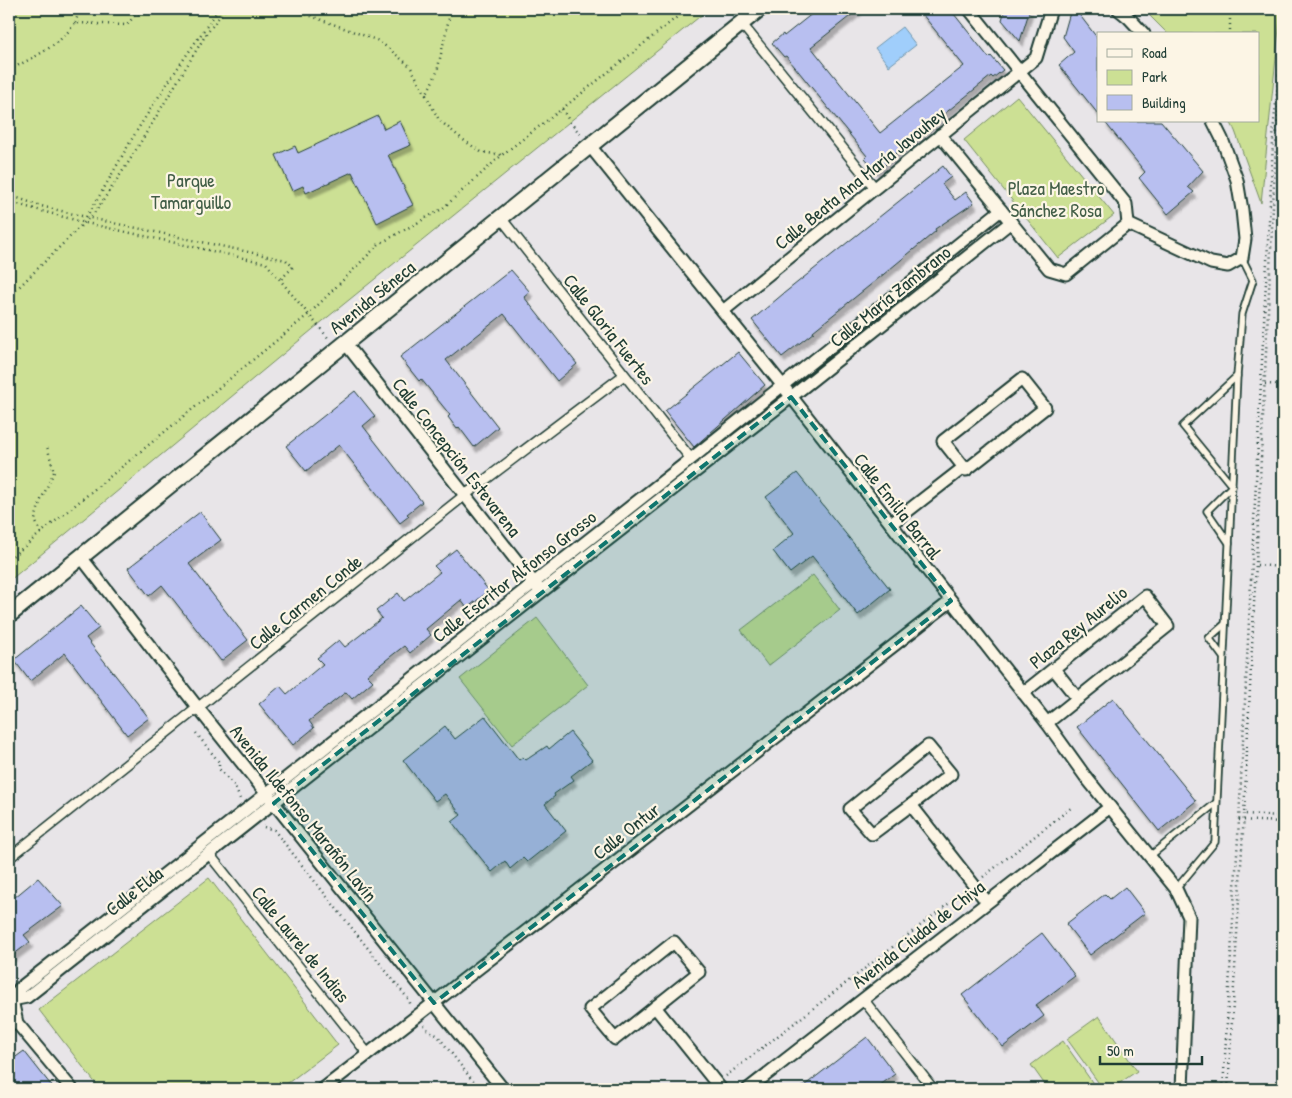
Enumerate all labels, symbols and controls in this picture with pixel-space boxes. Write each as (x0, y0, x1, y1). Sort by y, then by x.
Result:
legend (1097, 32, 1260, 122)
text: Road (1142, 42, 1167, 63)
text: Park (1142, 66, 1167, 87)
text: Building (1142, 92, 1186, 113)
street label: Calle Beata Ana María Javouhey (769, 101, 951, 255)
park label: Parque Tamarguillo (151, 167, 231, 215)
park label: Plaza Maestro Sánchez Rosa (1008, 175, 1105, 223)
street label: Calle María Zambrano (824, 239, 956, 353)
street label: Avenida Séneca (323, 254, 421, 340)
street label: Calle Gloria Fuertes (557, 268, 661, 390)
street label: Calle Concepción Estevarena (387, 372, 528, 543)
street label: Calle Emilia Barral (848, 447, 949, 566)
street label: Calle Escritor Alfonso Grosso (427, 503, 602, 648)
street label: Calle Carmen Conde (243, 548, 367, 656)
street label: Plaza Rey Aurelio (1024, 579, 1133, 675)
street label: Avenida Ildefonso Marañón Lavín (224, 719, 384, 907)
street label: Calle Ontur (587, 796, 666, 865)
street label: Calle Elda (100, 860, 169, 922)
street label: Avenida Ciudad de Chiva (846, 873, 990, 994)
street label: Calle Laurel de Indias (246, 880, 356, 1008)
scale bar (1100, 1033, 1202, 1065)
text: 50 m (1107, 1040, 1134, 1061)

